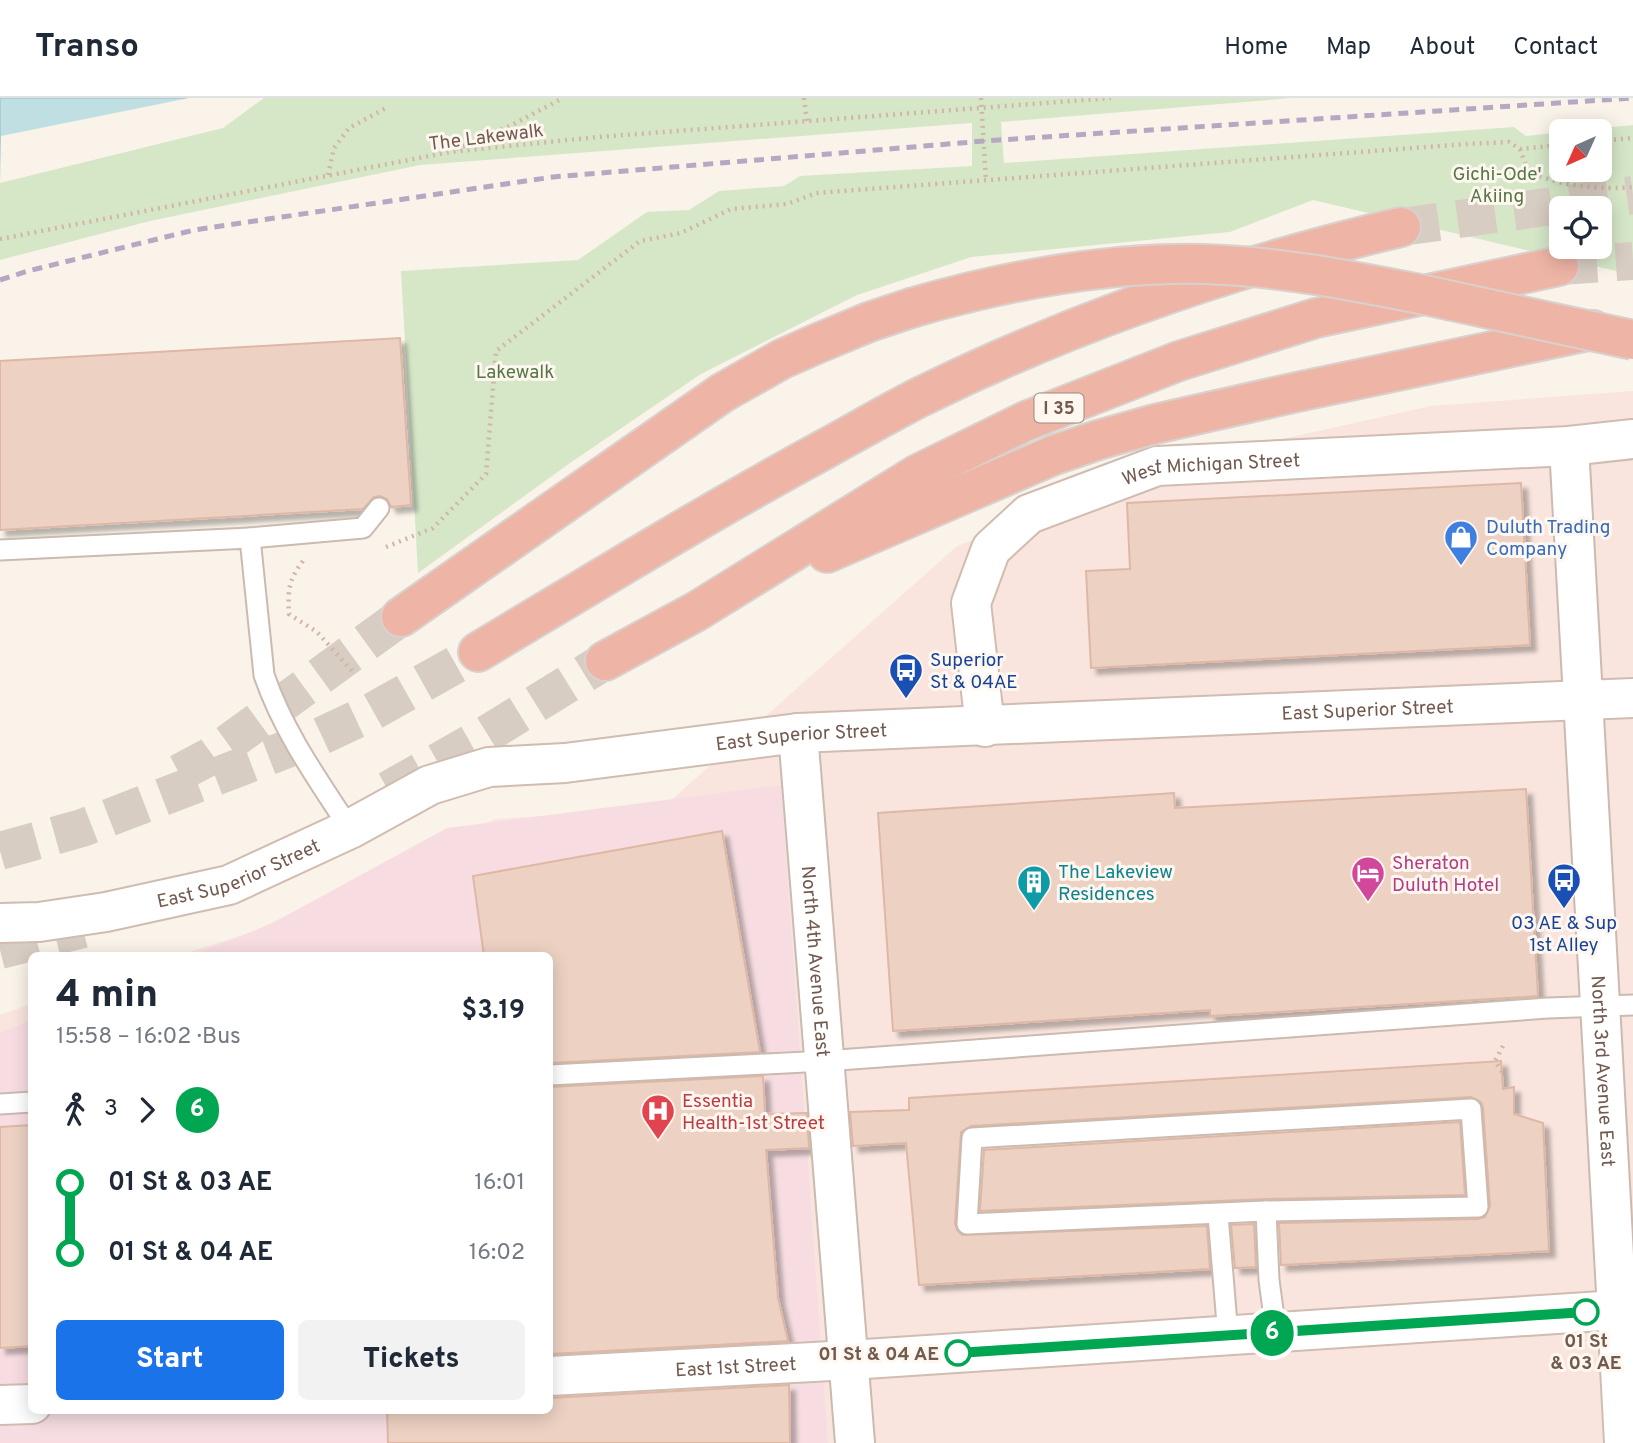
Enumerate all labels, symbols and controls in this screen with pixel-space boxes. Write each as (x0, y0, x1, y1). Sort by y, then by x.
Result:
text: Transo (35, 27, 139, 69)
text: Home (1224, 33, 1288, 63)
text: Map (1326, 33, 1371, 63)
text: About (1409, 33, 1475, 63)
text: Contact (1513, 33, 1598, 63)
street label: The Lakewalk (428, 119, 545, 157)
north arrow (1549, 119, 1612, 182)
map controls (1549, 119, 1612, 259)
park label: Gichi-Ode' Akiing (1452, 163, 1542, 209)
button: locate (1549, 196, 1612, 259)
park label: Lakewalk (476, 361, 554, 385)
road number: I 35 (1034, 394, 1084, 422)
street label: West Michigan Street (1119, 449, 1301, 492)
place label: Duluth Trading Company (1486, 516, 1610, 562)
shop icon: Duluth Trading Company (1442, 518, 1480, 567)
place label: Superior St & 04AE (930, 649, 1018, 695)
bus stop icon: Superior St & 04AE (887, 651, 925, 700)
street label: East Superior Street (1281, 696, 1454, 727)
street label: East Superior Street (714, 719, 888, 758)
street label: East Superior Street (155, 835, 324, 915)
place label: Sheraton Duluth Hotel (1392, 852, 1499, 898)
hotel icon: Sheraton Duluth Hotel (1349, 854, 1387, 903)
place label: The Lakeview Residences (1058, 861, 1173, 907)
bus stop icon: 03 AE & Sup 1st Alley (1545, 861, 1583, 910)
building icon: The Lakeview Residences (1015, 863, 1053, 912)
street label: North 4th Avenue East (795, 865, 834, 1058)
place label: 03 AE & Sup 1st Alley (1511, 912, 1617, 958)
text: 4 min (56, 972, 158, 1021)
street label: North 3rd Avenue East (1584, 975, 1619, 1168)
text: $3.19 (462, 995, 525, 1028)
text: 15:58 – 16:02 · Bus (56, 1023, 241, 1052)
place label: Essentia Health-1st Street (682, 1090, 825, 1136)
icon: walk (56, 1091, 94, 1129)
icon: forward (128, 1091, 166, 1129)
hospital icon: Essentia Health-1st Street (639, 1092, 677, 1141)
text: 3 (104, 1095, 118, 1124)
text: 6 (190, 1095, 205, 1125)
text: 01 St & 03 AE (108, 1167, 272, 1200)
text: 16:01 (474, 1169, 525, 1198)
text: 01 St & 04 AE (108, 1237, 273, 1270)
text: 16:02 (469, 1239, 525, 1268)
marker: 01 St & 03 AE (1573, 1299, 1599, 1325)
line badge: 6 (1249, 1310, 1295, 1356)
text: 6 (1265, 1318, 1279, 1348)
button: Start (56, 1320, 284, 1400)
button: Tickets (298, 1320, 525, 1400)
place label: 01 St & 03 AE (1550, 1330, 1622, 1376)
marker: 01 St & 04 AE (945, 1340, 971, 1366)
place label: 01 St & 04 AE (818, 1343, 939, 1367)
street label: East 1st Street (675, 1353, 797, 1383)

